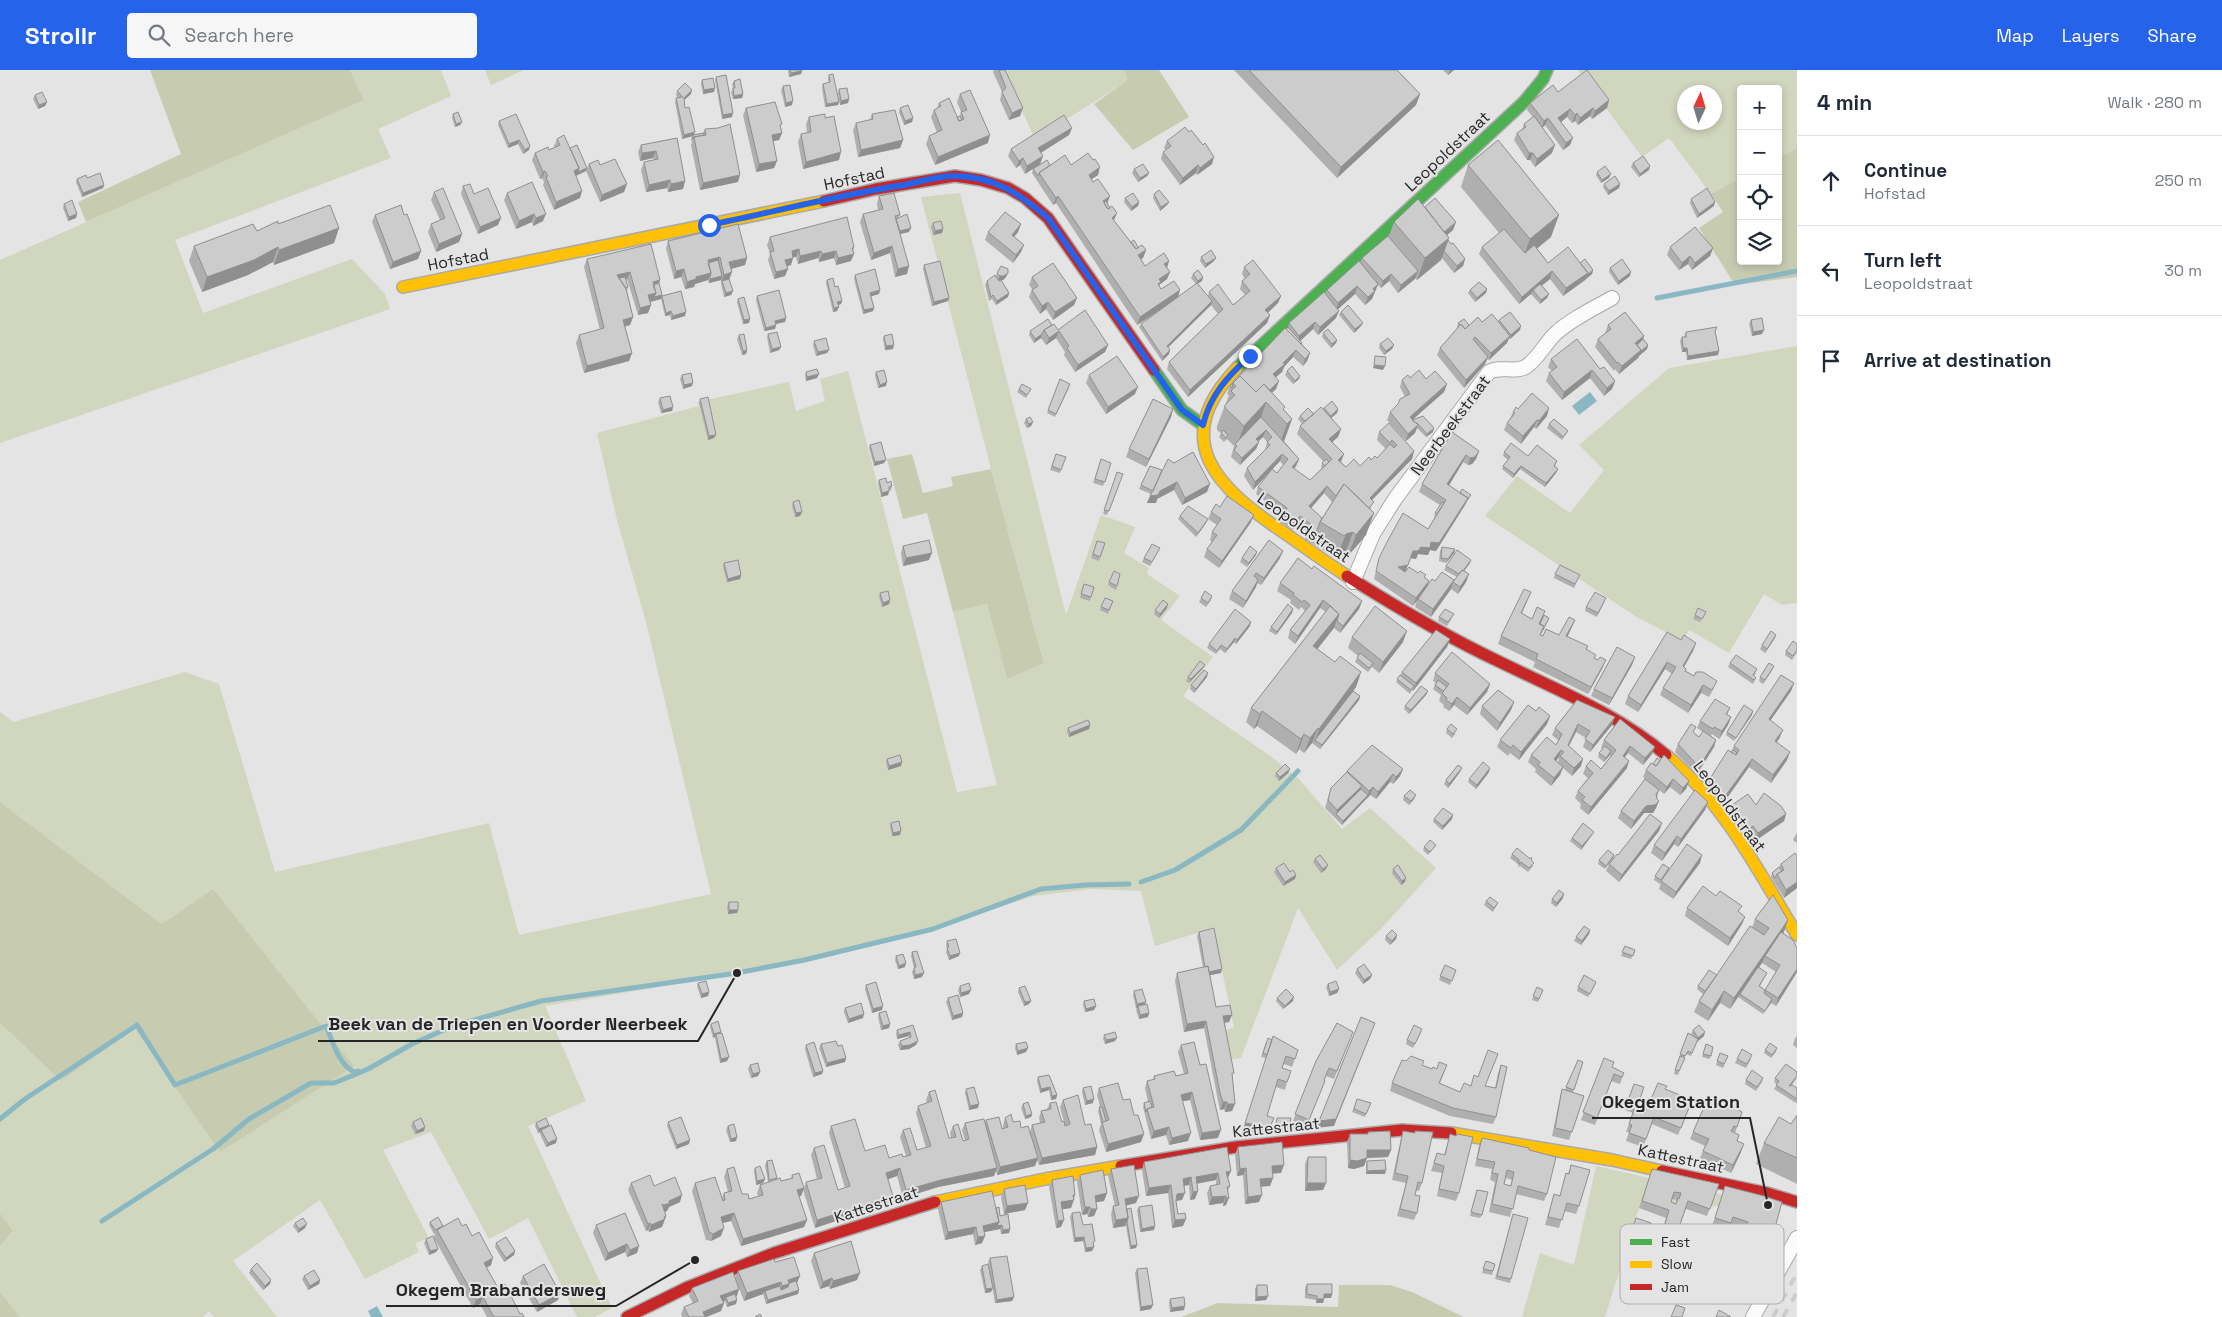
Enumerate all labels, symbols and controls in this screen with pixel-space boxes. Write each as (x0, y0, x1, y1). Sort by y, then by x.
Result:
search box (127, 13, 477, 58)
text: Strollr (25, 20, 97, 51)
icon: search (145, 21, 173, 49)
text: Search here (185, 23, 294, 48)
text: Map (1996, 24, 2034, 47)
text: Layers (2062, 24, 2119, 47)
text: Share (2147, 24, 2197, 47)
north arrow (1677, 85, 1722, 130)
map controls (1737, 85, 1782, 265)
button: + (1737, 85, 1782, 130)
text: 4 min (1817, 89, 1872, 116)
text: Walk · 280 m (2107, 92, 2202, 113)
street label: Leopoldstraat (1400, 106, 1494, 196)
button: − (1737, 130, 1782, 175)
text: Continue (1864, 158, 1947, 183)
street label: Hofstad (822, 162, 887, 195)
icon: ahead (1817, 167, 1845, 195)
text: 250 m (2155, 170, 2202, 191)
button: locate (1737, 175, 1782, 220)
text: Hofstad (1864, 183, 1926, 204)
route start (698, 214, 721, 237)
button: layers (1737, 220, 1782, 265)
street label: Hofstad (426, 243, 490, 276)
text: Turn left (1864, 248, 1942, 273)
icon: left (1817, 257, 1845, 285)
text: 30 m (2164, 260, 2202, 281)
text: Leopoldstraat (1864, 273, 1973, 294)
route end (1239, 345, 1262, 368)
icon: arrive (1817, 347, 1845, 375)
text: Arrive at destination (1864, 348, 2052, 373)
street label: Neerbeekstraat (1406, 371, 1495, 479)
street label: Leopoldstraat (1253, 488, 1354, 567)
street label: Leopoldstraat (1688, 756, 1771, 856)
callout: Beek van de Triepen en Voorder Neerbeek (318, 1008, 698, 1041)
text: Beek van de Triepen en Voorder Neerbeek (328, 1012, 688, 1035)
callout: Okegem Station (1592, 1085, 1750, 1118)
text: Okegem Station (1602, 1090, 1740, 1113)
street label: Kattestraat (1231, 1112, 1321, 1143)
street label: Kattestraat (1636, 1139, 1726, 1178)
street label: Kattestraat (831, 1181, 921, 1228)
legend (1620, 1224, 1784, 1304)
text: Fast (1661, 1233, 1690, 1251)
text: Slow (1661, 1255, 1693, 1273)
callout: Okegem Brabandersweg (386, 1273, 616, 1306)
text: Okegem Brabandersweg (396, 1278, 606, 1301)
text: Jam (1661, 1278, 1689, 1296)

